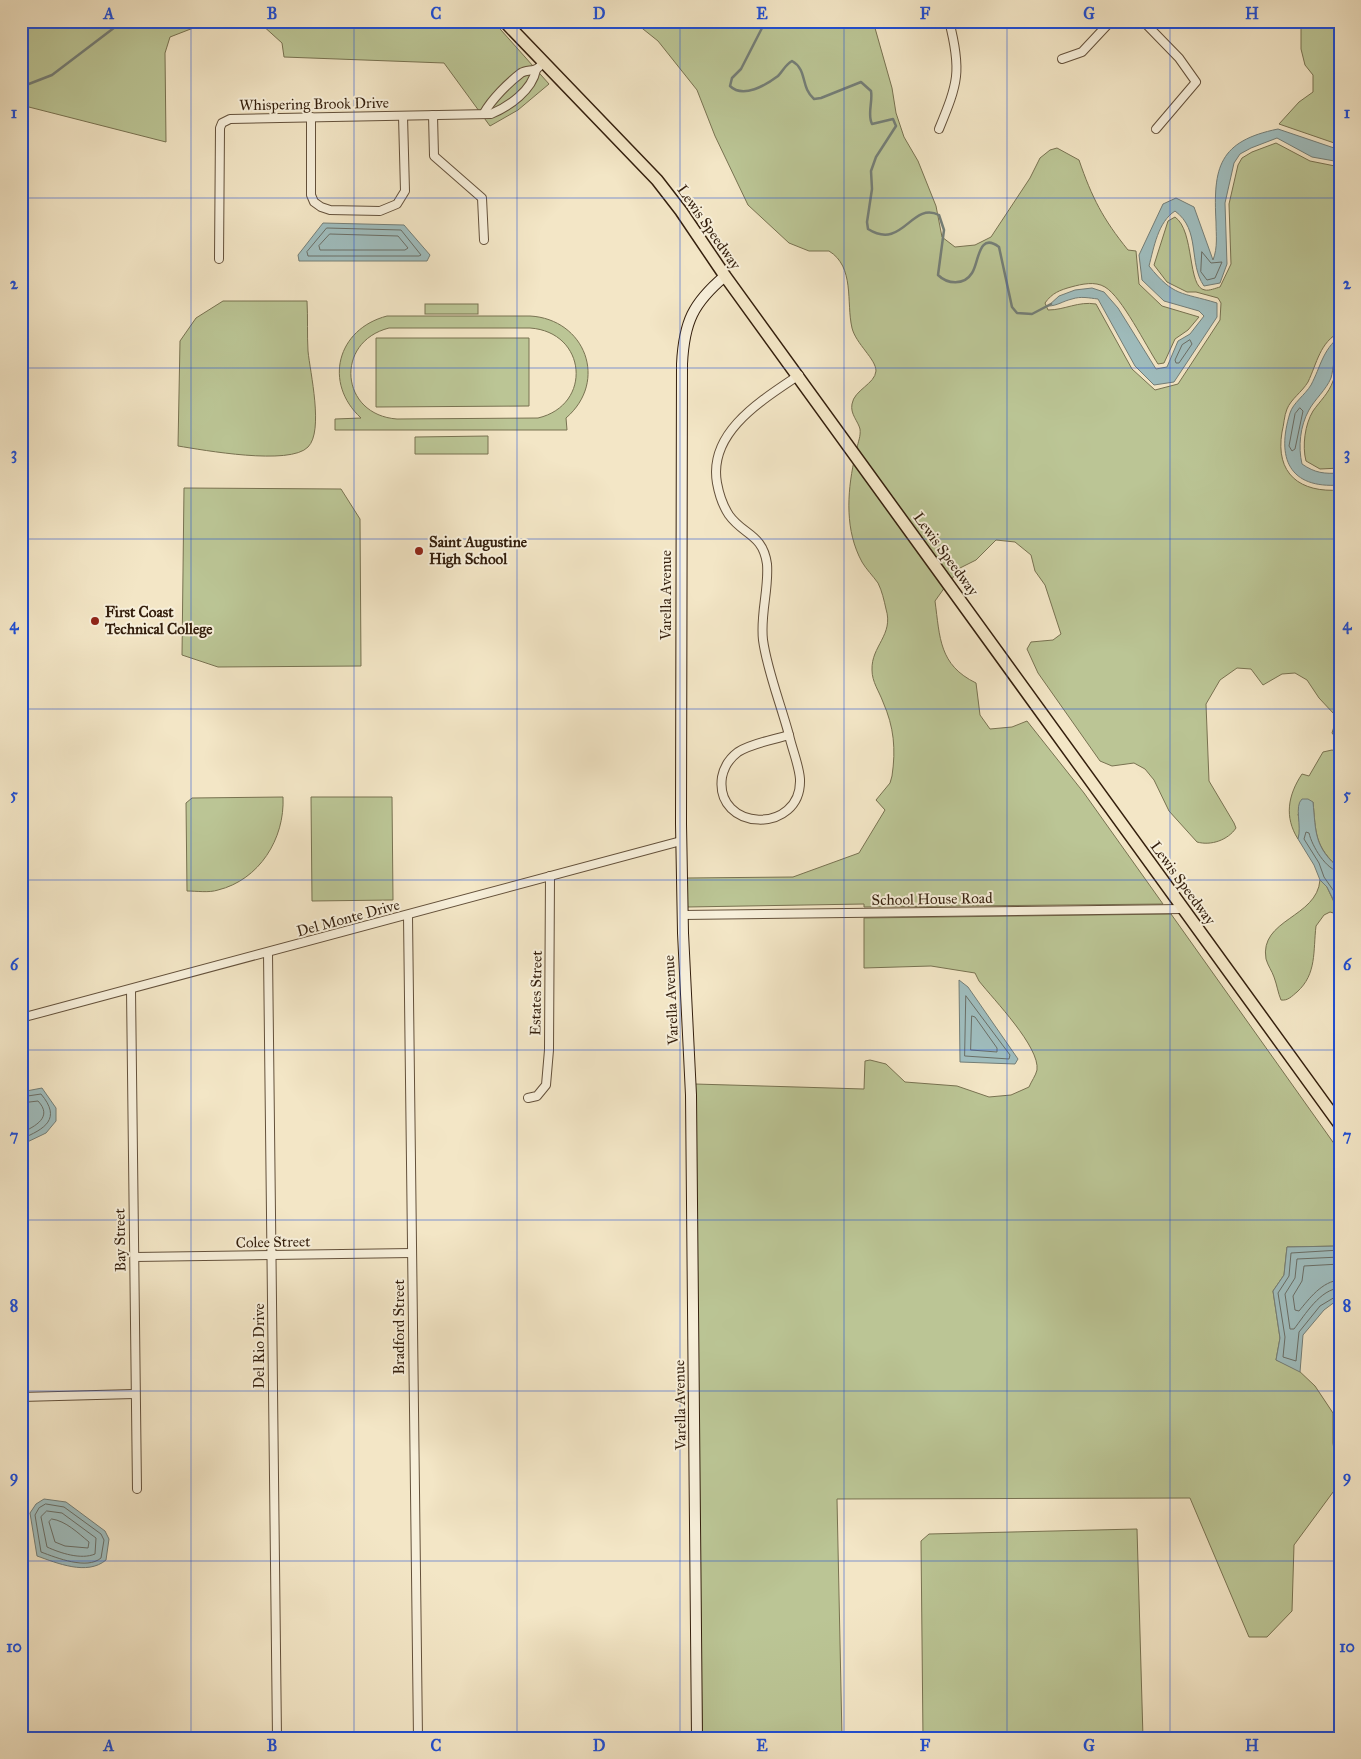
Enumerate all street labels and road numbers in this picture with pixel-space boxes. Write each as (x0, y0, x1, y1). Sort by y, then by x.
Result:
street label: Whispering Brook Drive (239, 94, 389, 114)
street label: Lewis Speedway (673, 181, 745, 274)
street label: Lewis Speedway (910, 509, 983, 600)
street label: Varella Avenue (657, 550, 675, 641)
street label: Lewis Speedway (1147, 838, 1220, 929)
street label: School House Road (871, 889, 993, 909)
street label: Del Monte Drive (295, 896, 401, 940)
street label: Estates Street (526, 949, 546, 1036)
street label: Varella Avenue (660, 955, 682, 1046)
street label: Bay Street (110, 1207, 130, 1272)
street label: Colee Street (235, 1232, 311, 1252)
street label: Bradford Street (390, 1279, 408, 1375)
street label: Del Rio Drive (250, 1303, 268, 1389)
street label: Varella Avenue (670, 1360, 690, 1451)

